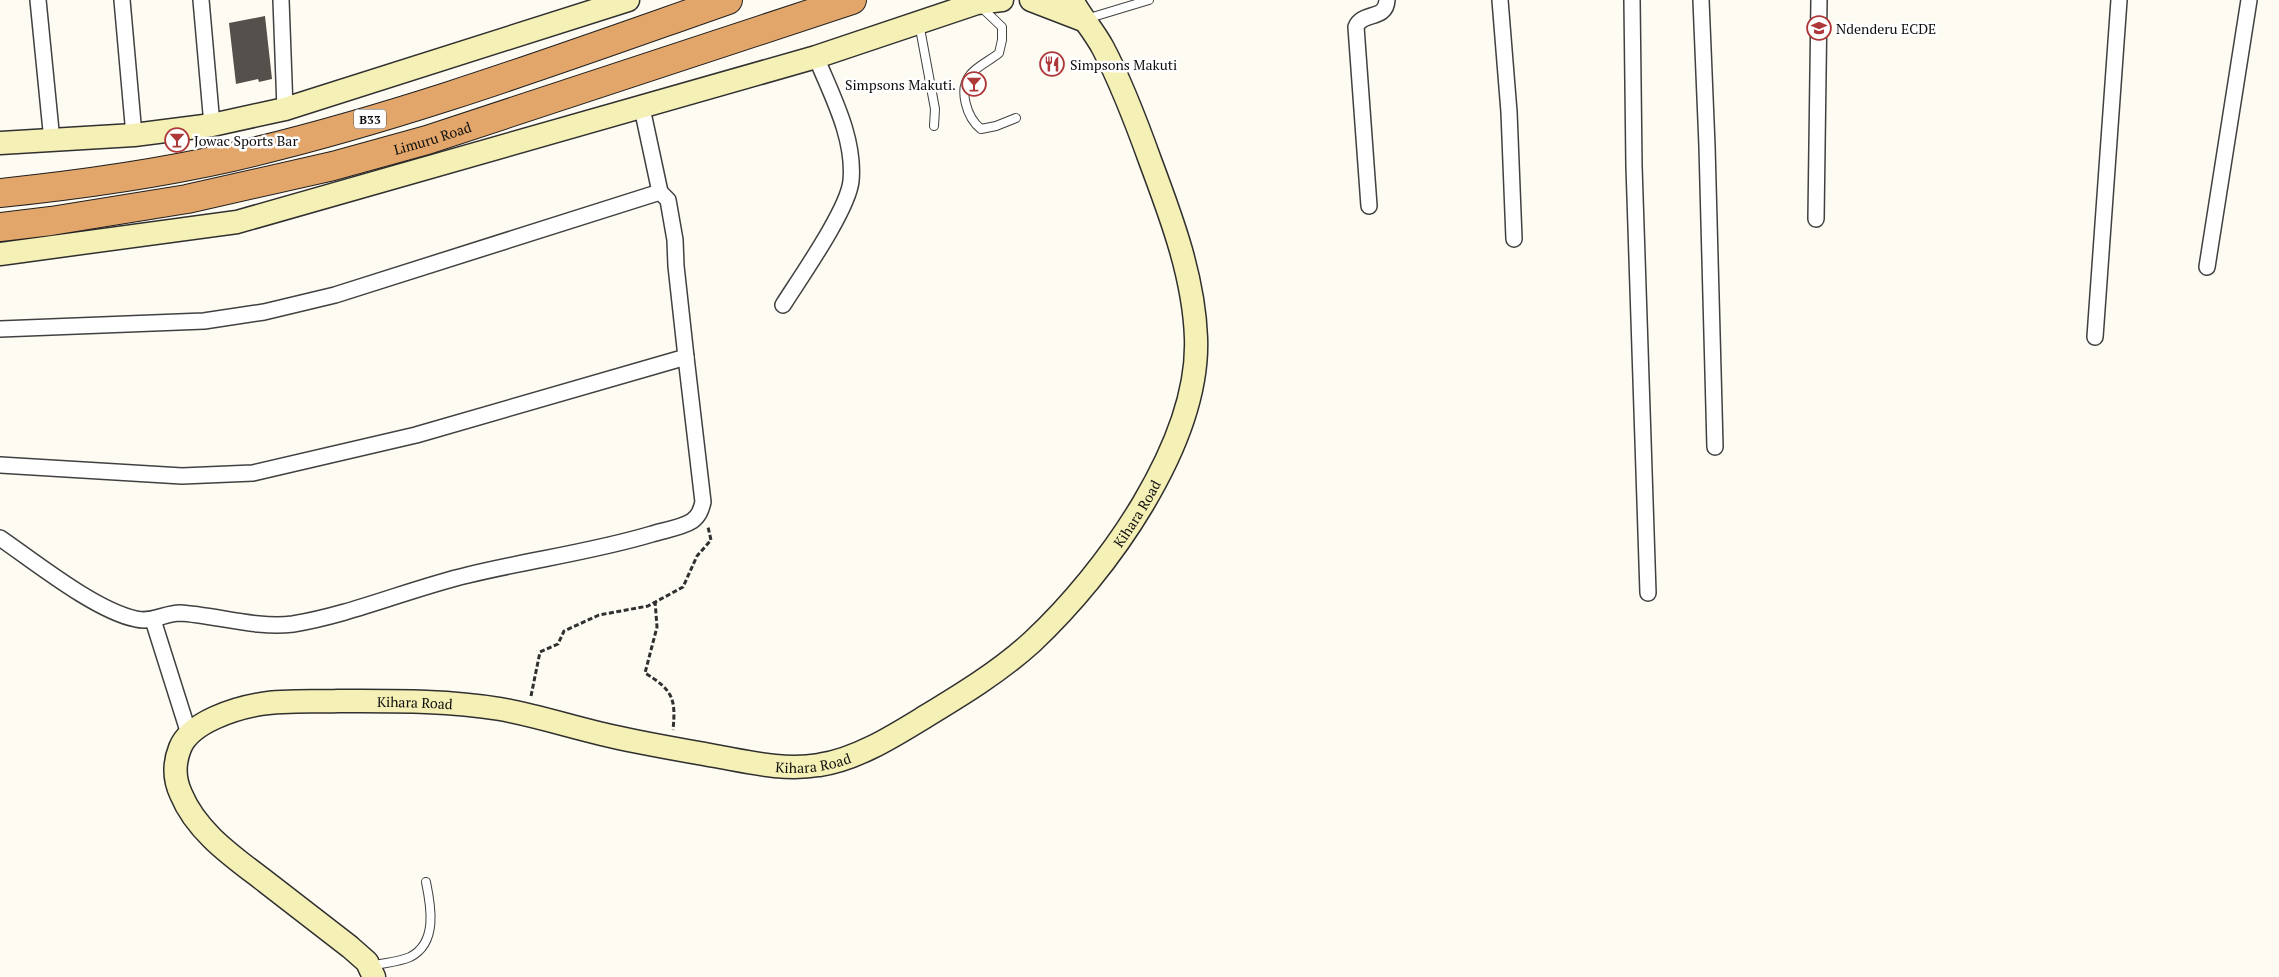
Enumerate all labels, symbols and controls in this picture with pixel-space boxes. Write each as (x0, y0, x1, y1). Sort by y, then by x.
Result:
school or university icon: Ndenderu ECDE (1806, 15, 1832, 41)
place label: Ndenderu ECDE (1836, 19, 1936, 38)
restaurant icon: Simpsons Makuti (1039, 51, 1065, 77)
place label: Simpsons Makuti (1070, 55, 1177, 74)
bar icon: Simpsons Makuti. (961, 71, 987, 97)
place label: Simpsons Makuti. (845, 75, 956, 94)
road number: B33 (354, 110, 386, 128)
street label: Limuru Road (391, 117, 474, 158)
bar icon: Jowac Sports Bar (164, 127, 190, 153)
place label: Jowac Sports Bar (194, 131, 298, 150)
street label: Kihara Road (1108, 476, 1164, 551)
street label: Kihara Road (377, 691, 453, 713)
street label: Kihara Road (775, 748, 853, 777)

